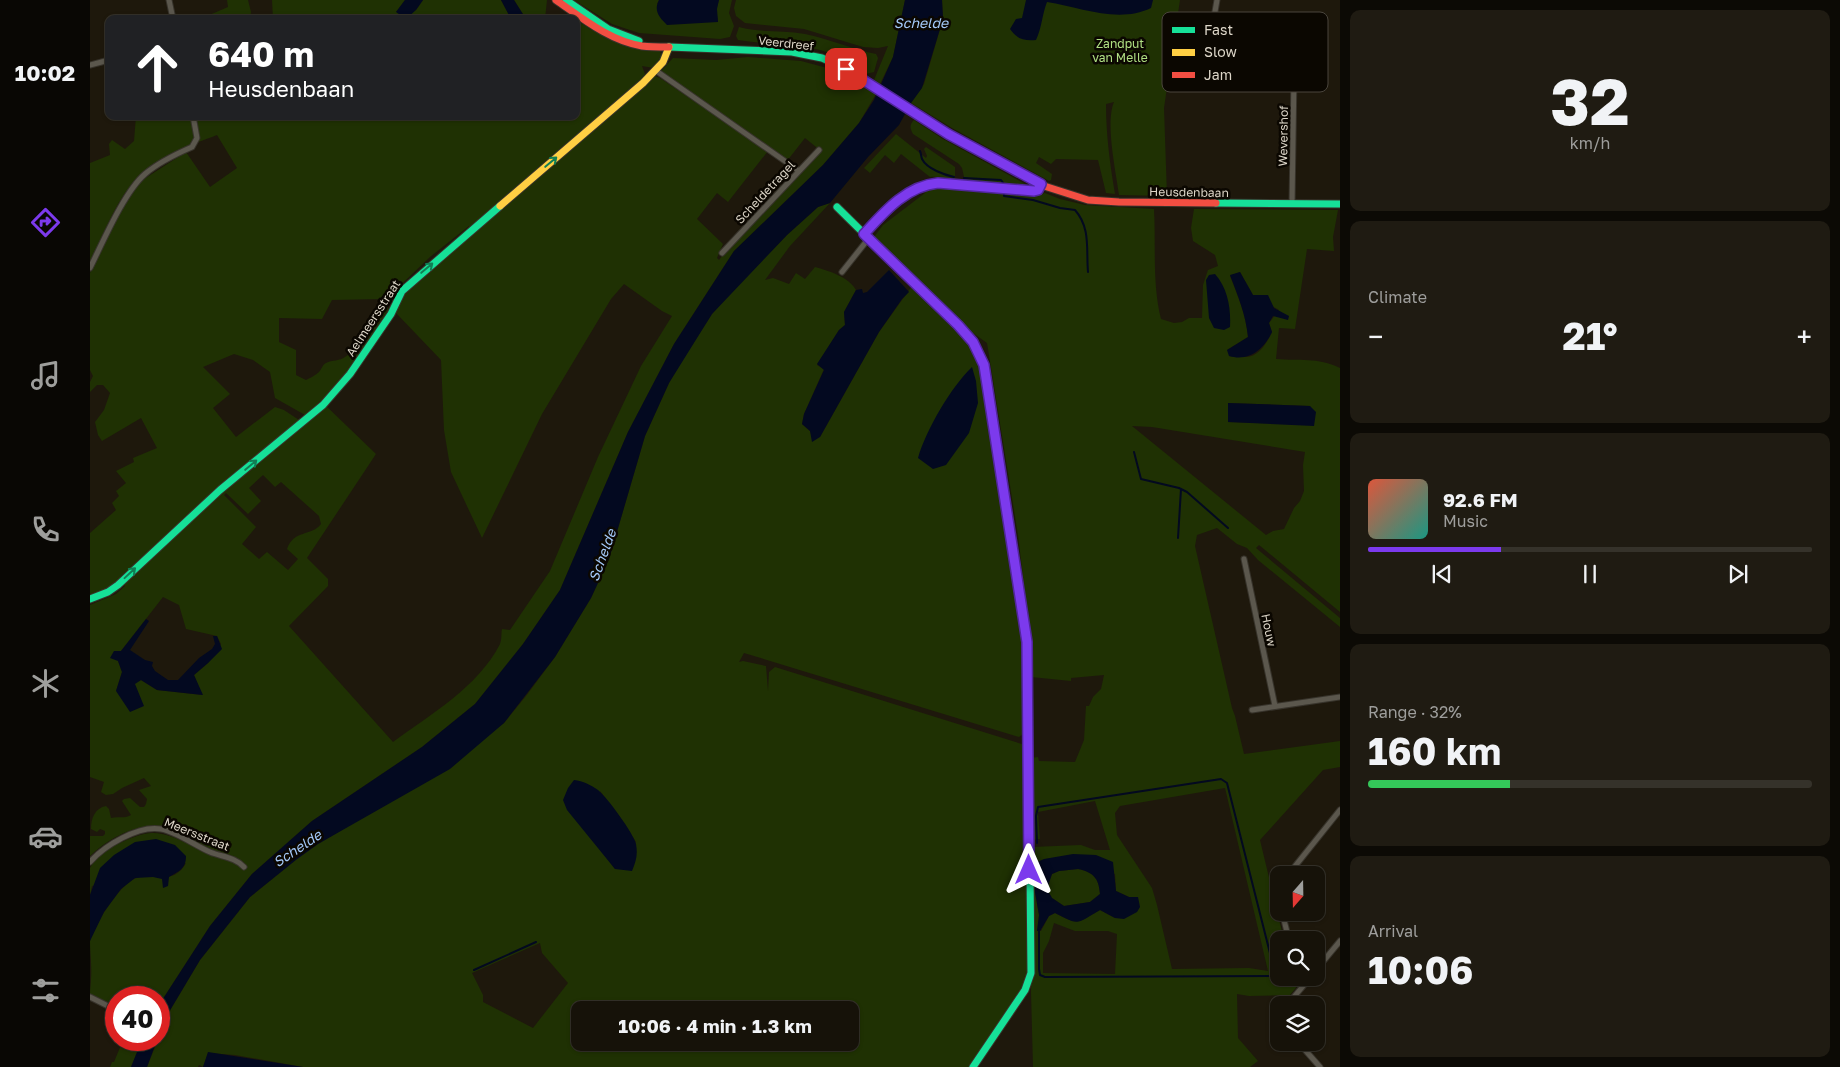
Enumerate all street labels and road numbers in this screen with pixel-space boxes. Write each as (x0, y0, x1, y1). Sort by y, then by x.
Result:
street label: Veerdreef (757, 33, 815, 53)
street label: Wevershof (1275, 105, 1291, 167)
street label: Scheldetragel (732, 157, 798, 227)
street label: Heusdenbaan (1149, 184, 1229, 200)
street label: Aelmeersstraat (343, 277, 403, 359)
street label: Houw (1258, 612, 1280, 648)
street label: Meersstraat (162, 814, 232, 854)

